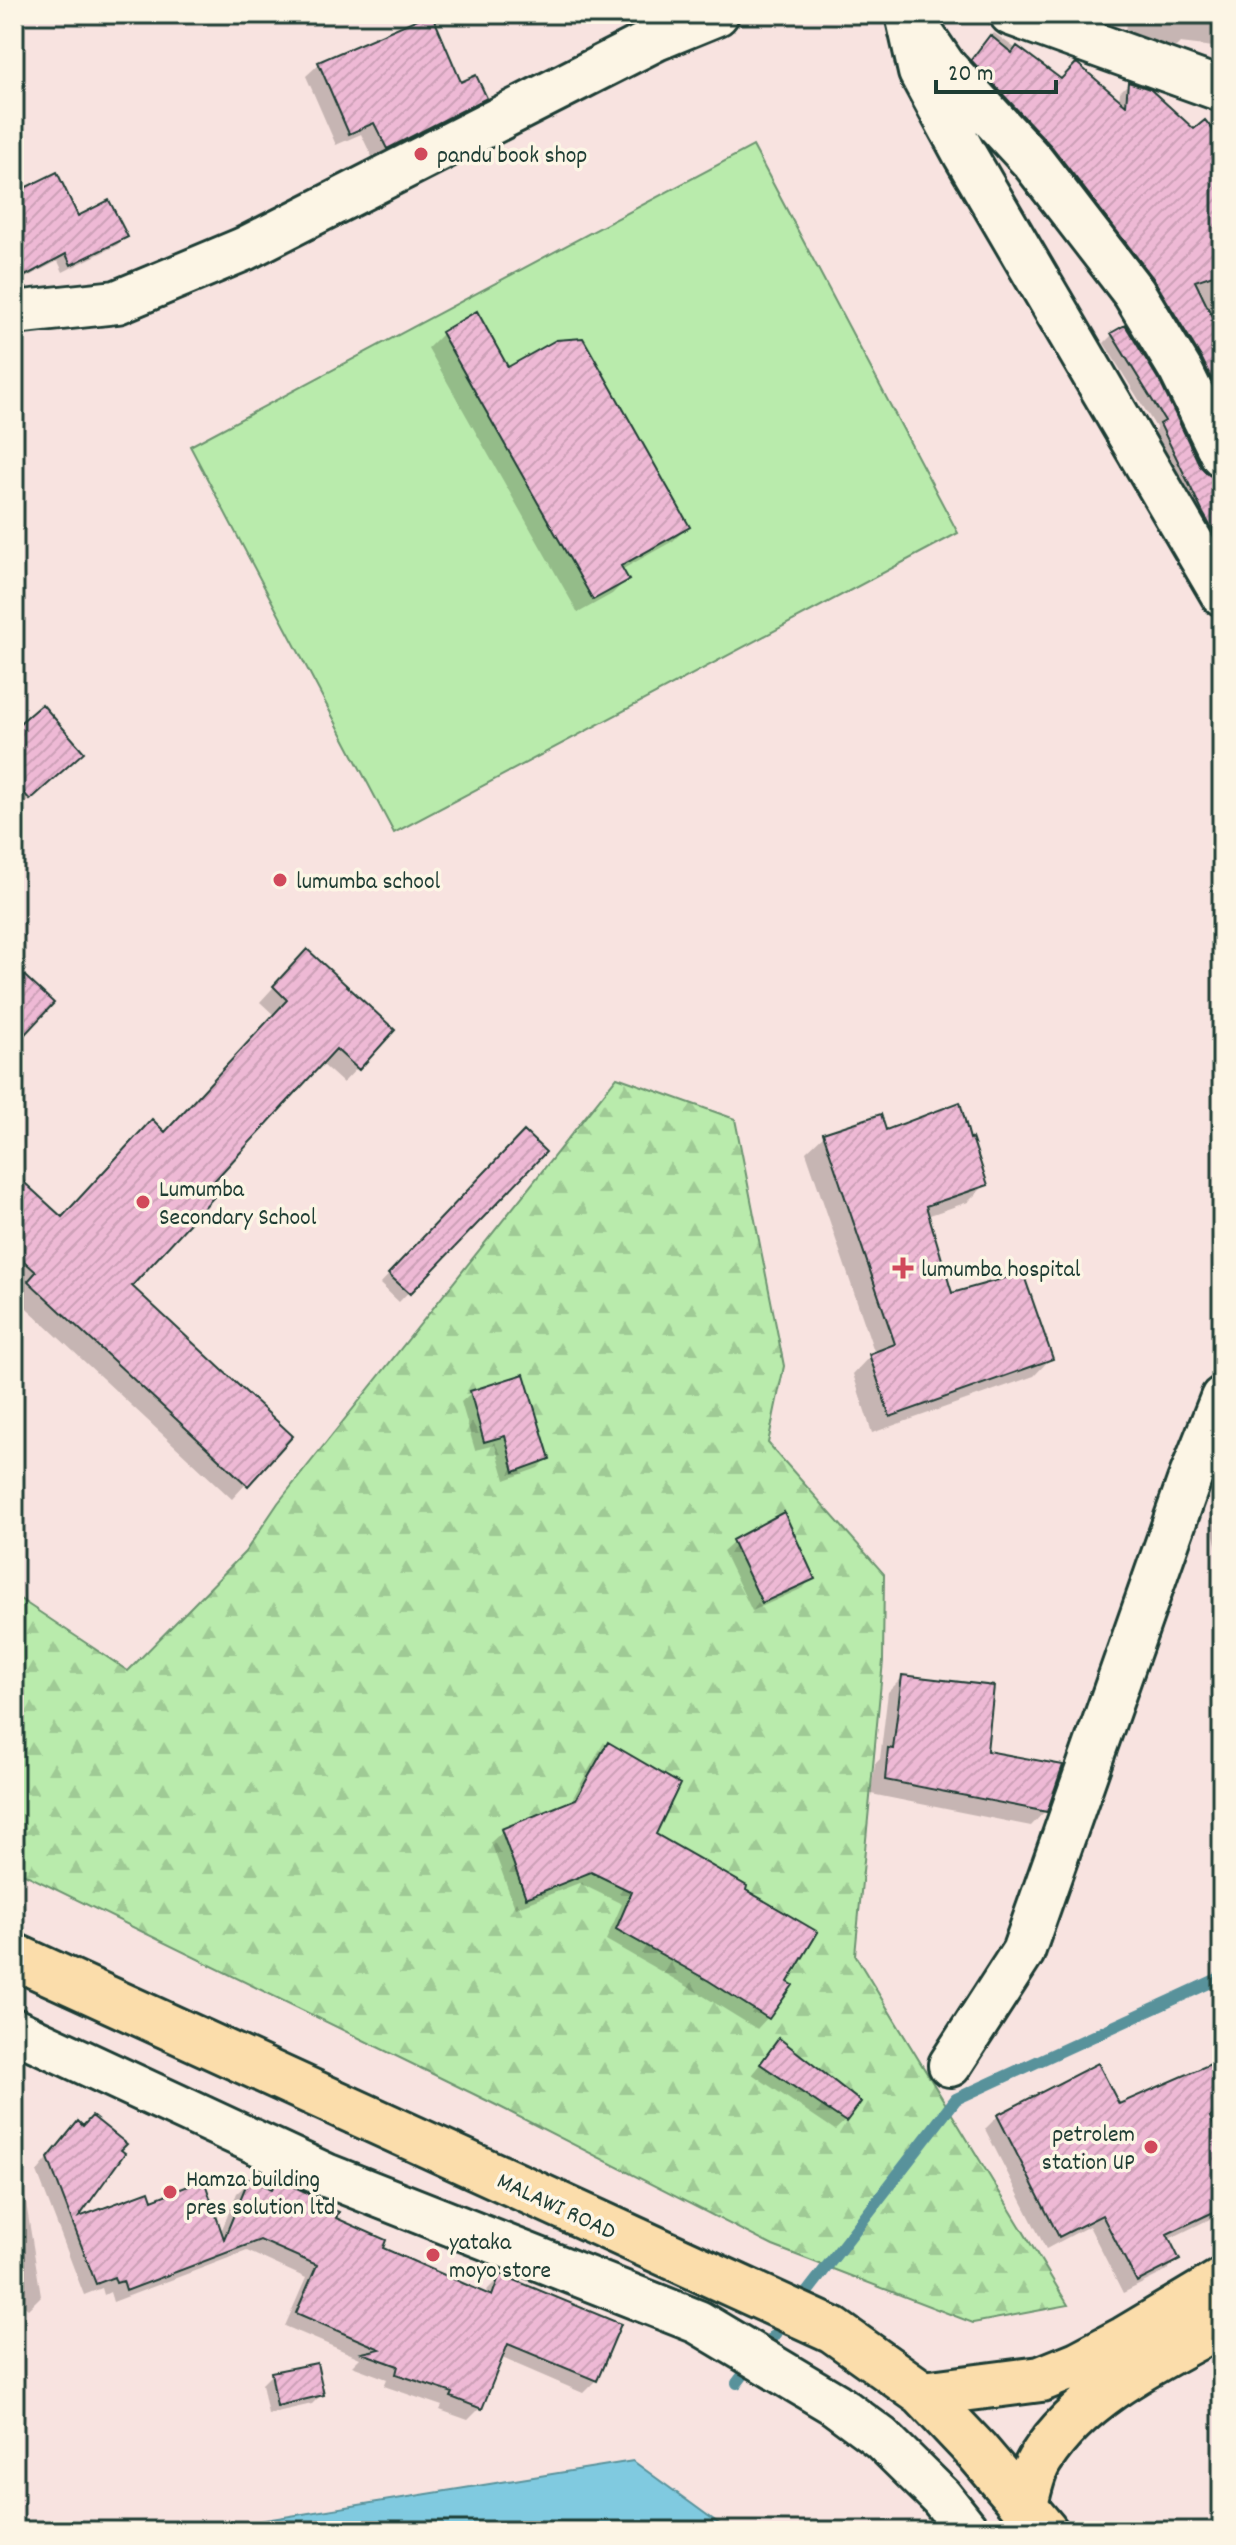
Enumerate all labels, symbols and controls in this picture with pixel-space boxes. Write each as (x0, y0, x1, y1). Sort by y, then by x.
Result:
scale bar (936, 44, 1056, 94)
text: 20 m (948, 58, 994, 92)
place label: pandu book shop (437, 140, 587, 174)
marker: pandu book shop (412, 145, 430, 163)
place label: lumumba school (296, 866, 441, 900)
marker: lumumba school (271, 871, 289, 889)
place label: Lumumba Secondary School (159, 1174, 317, 1236)
marker: Lumumba Secondary School (134, 1193, 152, 1211)
place label: lumumba hospital (921, 1254, 1081, 1288)
marker: lumumba hospital (892, 1257, 914, 1279)
place label: petrolem station UP (1042, 2119, 1135, 2181)
marker: petrolem station UP (1142, 2138, 1160, 2156)
place label: Hamza building pres solution ltd (186, 2164, 335, 2226)
street label: MALAWI ROAD (491, 2165, 621, 2250)
marker: Hamza building pres solution ltd (161, 2183, 179, 2201)
place label: yataka moyo store (449, 2227, 551, 2289)
marker: yataka moyo store (424, 2246, 442, 2264)

